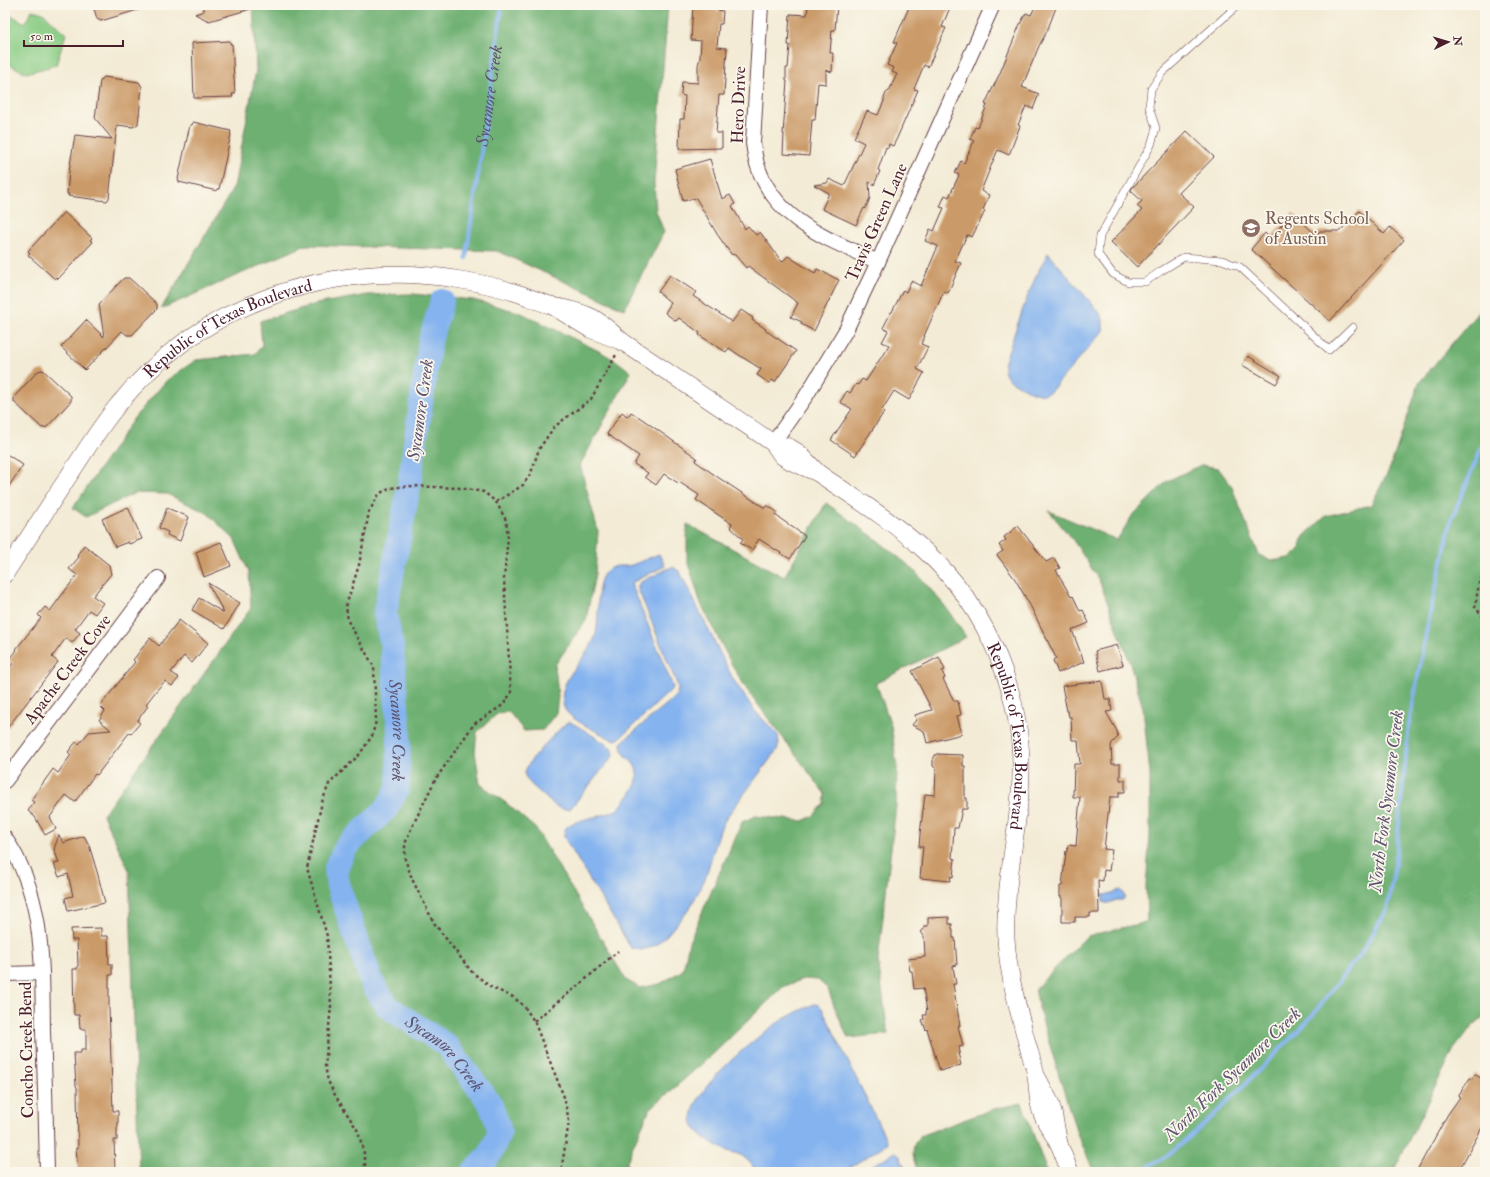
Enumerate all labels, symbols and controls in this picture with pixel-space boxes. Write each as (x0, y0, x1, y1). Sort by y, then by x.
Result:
scale bar (24, 22, 123, 48)
north arrow (1428, 22, 1468, 62)
text: 50 m (30, 29, 54, 44)
text: N (1450, 35, 1464, 48)
water label: Sycamore Creek (471, 43, 508, 149)
street label: Hero Drive (727, 66, 750, 144)
street label: Travis Green Lane (841, 160, 912, 285)
place label: Regents School of Austin (1265, 208, 1370, 249)
school or university icon: Regents School of Austin (1240, 217, 1262, 239)
street label: Republic of Texas Boulevard (139, 274, 315, 383)
water label: Sycamore Creek (402, 358, 439, 463)
street label: Apache Creek Cove (19, 610, 116, 730)
street label: Republic of Texas Boulevard (982, 639, 1031, 832)
water label: Sycamore Creek (383, 678, 410, 782)
water label: North Fork Sycamore Creek (1364, 709, 1409, 894)
street label: Concho Creek Bend (15, 981, 38, 1119)
water label: North Fork Sycamore Creek (1158, 1003, 1306, 1147)
water label: Sycamore Creek (400, 1010, 489, 1097)

